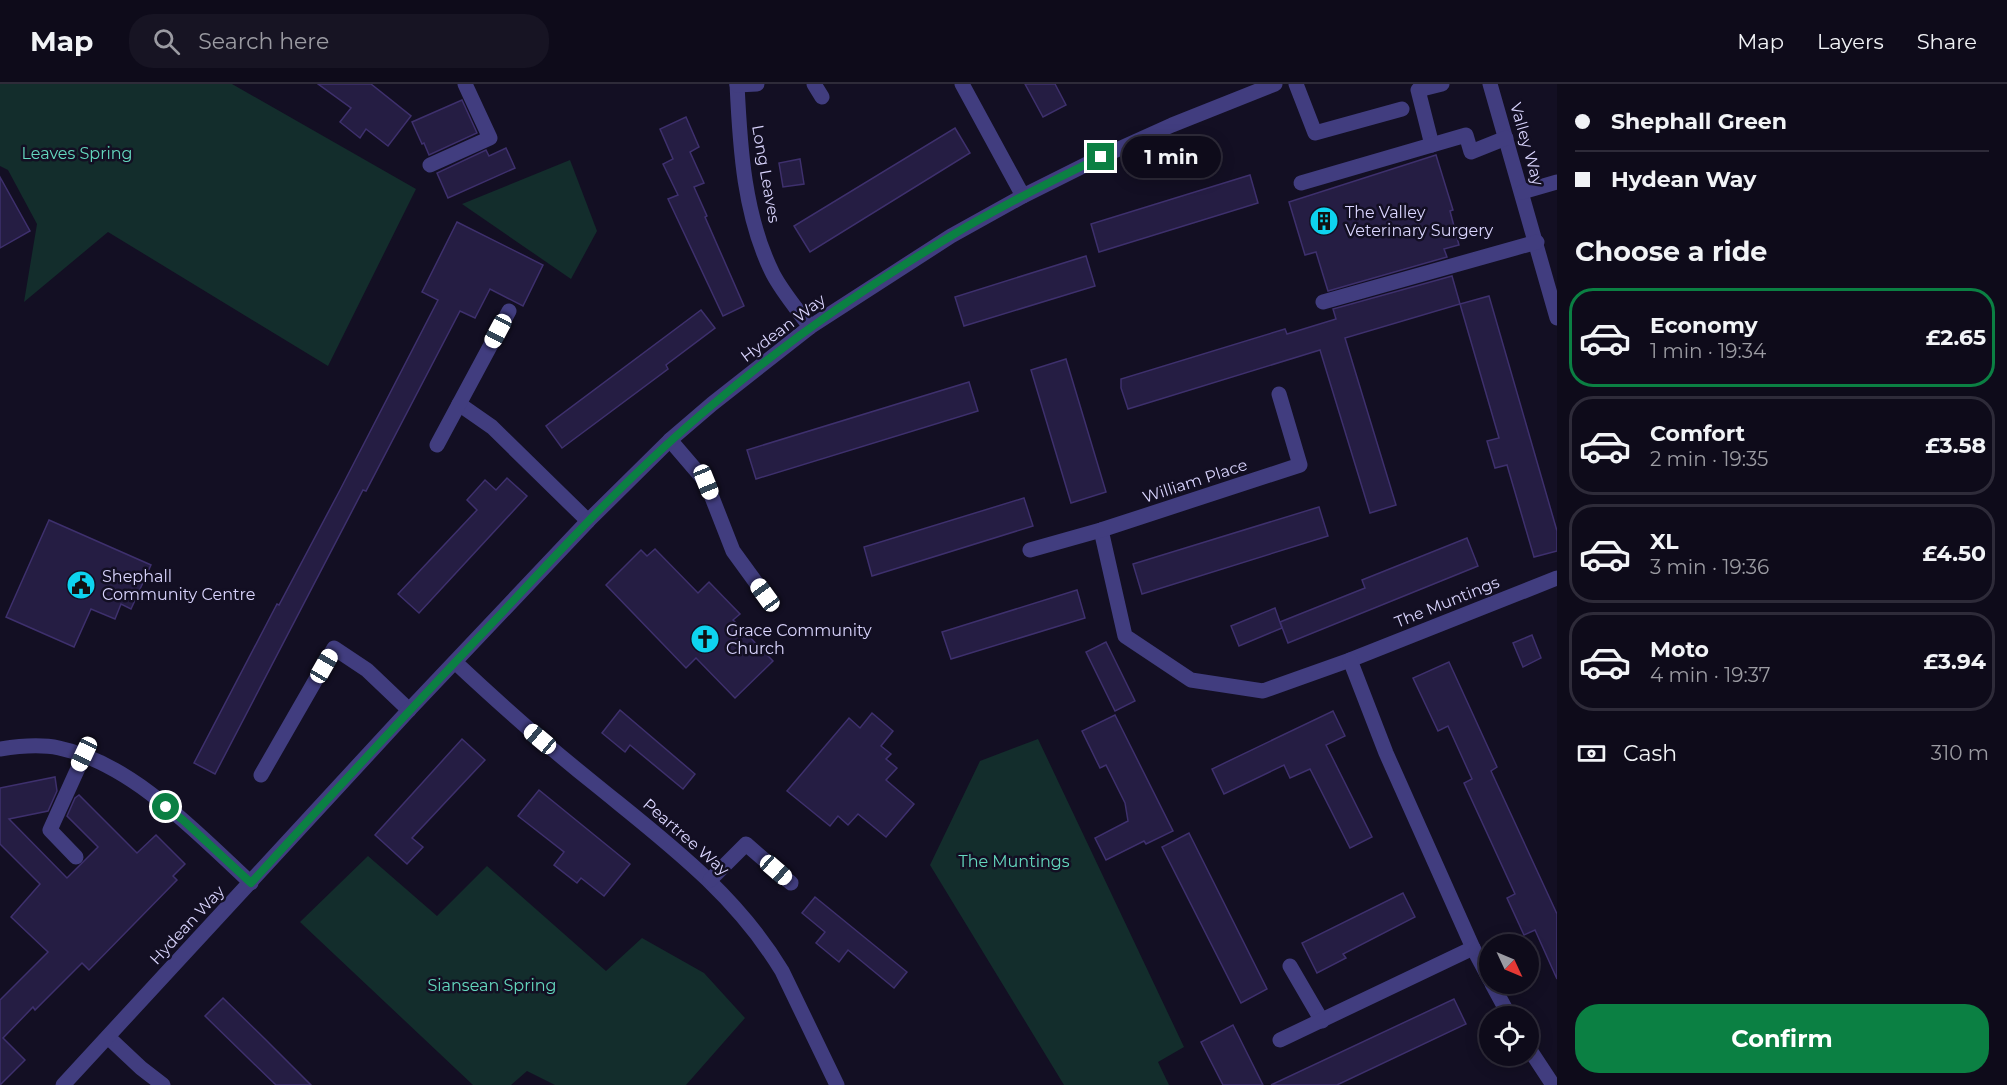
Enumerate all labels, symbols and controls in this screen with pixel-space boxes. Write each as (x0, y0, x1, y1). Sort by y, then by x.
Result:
search box (129, 14, 549, 68)
text: Map (30, 24, 93, 58)
icon: search (150, 25, 183, 58)
text: Search here (198, 28, 329, 55)
text: Map (1737, 29, 1784, 54)
text: Layers (1817, 29, 1884, 54)
text: Share (1917, 29, 1977, 54)
street label: Valley Way (1506, 100, 1548, 188)
text: Shephall Green (1611, 108, 1787, 135)
street label: Long Leaves (748, 123, 784, 225)
callout: 1 min (1122, 136, 1221, 178)
route end (1087, 143, 1114, 170)
park label: Leaves Spring (21, 144, 133, 163)
text: 1 min (1144, 145, 1199, 169)
text: Hydean Way (1611, 166, 1756, 193)
place label: The Valley Veterinary Surgery (1345, 203, 1494, 240)
building icon: The Valley Veterinary Surgery (1308, 205, 1340, 237)
text: Choose a ride (1575, 235, 1767, 268)
street label: Hydean Way (737, 290, 829, 366)
car (482, 311, 514, 351)
icon: car (1578, 311, 1632, 365)
text: Economy (1650, 312, 1758, 339)
text: £2.65 (1926, 324, 1986, 351)
text: 1 min · 19:34 (1650, 339, 1766, 363)
icon: car (1578, 419, 1632, 473)
text: Comfort (1650, 420, 1745, 447)
text: £3.58 (1925, 432, 1986, 459)
text: 2 min · 19:35 (1650, 447, 1768, 471)
street label: William Place (1140, 455, 1250, 507)
car (691, 462, 721, 502)
icon: car (1578, 527, 1632, 581)
text: XL (1650, 528, 1679, 555)
text: £4.50 (1922, 540, 1986, 567)
text: 3 min · 19:36 (1650, 555, 1769, 579)
place label: Shephall Community Centre (102, 567, 255, 604)
public building icon: Shephall Community Centre (65, 569, 97, 601)
street label: The Muntings (1392, 572, 1502, 632)
car (747, 575, 783, 615)
place label: Grace Community Church (726, 621, 872, 658)
church icon: Grace Community Church (689, 623, 721, 655)
icon: car (1578, 635, 1632, 689)
text: Moto (1650, 636, 1709, 663)
car (307, 646, 341, 686)
text: £3.94 (1924, 648, 1986, 675)
text: 4 min · 19:37 (1650, 663, 1771, 687)
car (520, 721, 560, 757)
car (68, 734, 100, 774)
icon: cash (1575, 737, 1608, 770)
text: Cash (1623, 740, 1677, 767)
text: 310 m (1931, 741, 1989, 765)
route start (152, 793, 179, 820)
street label: Peartree Way (639, 794, 733, 880)
car (757, 851, 795, 889)
park label: The Muntings (958, 852, 1070, 871)
street label: Hydean Way (146, 881, 229, 968)
north arrow (1479, 934, 1539, 994)
map controls (1479, 934, 1539, 1066)
park label: Siansean Spring (427, 976, 557, 995)
button: Confirm (1575, 1004, 1989, 1073)
button: locate (1479, 1006, 1539, 1066)

